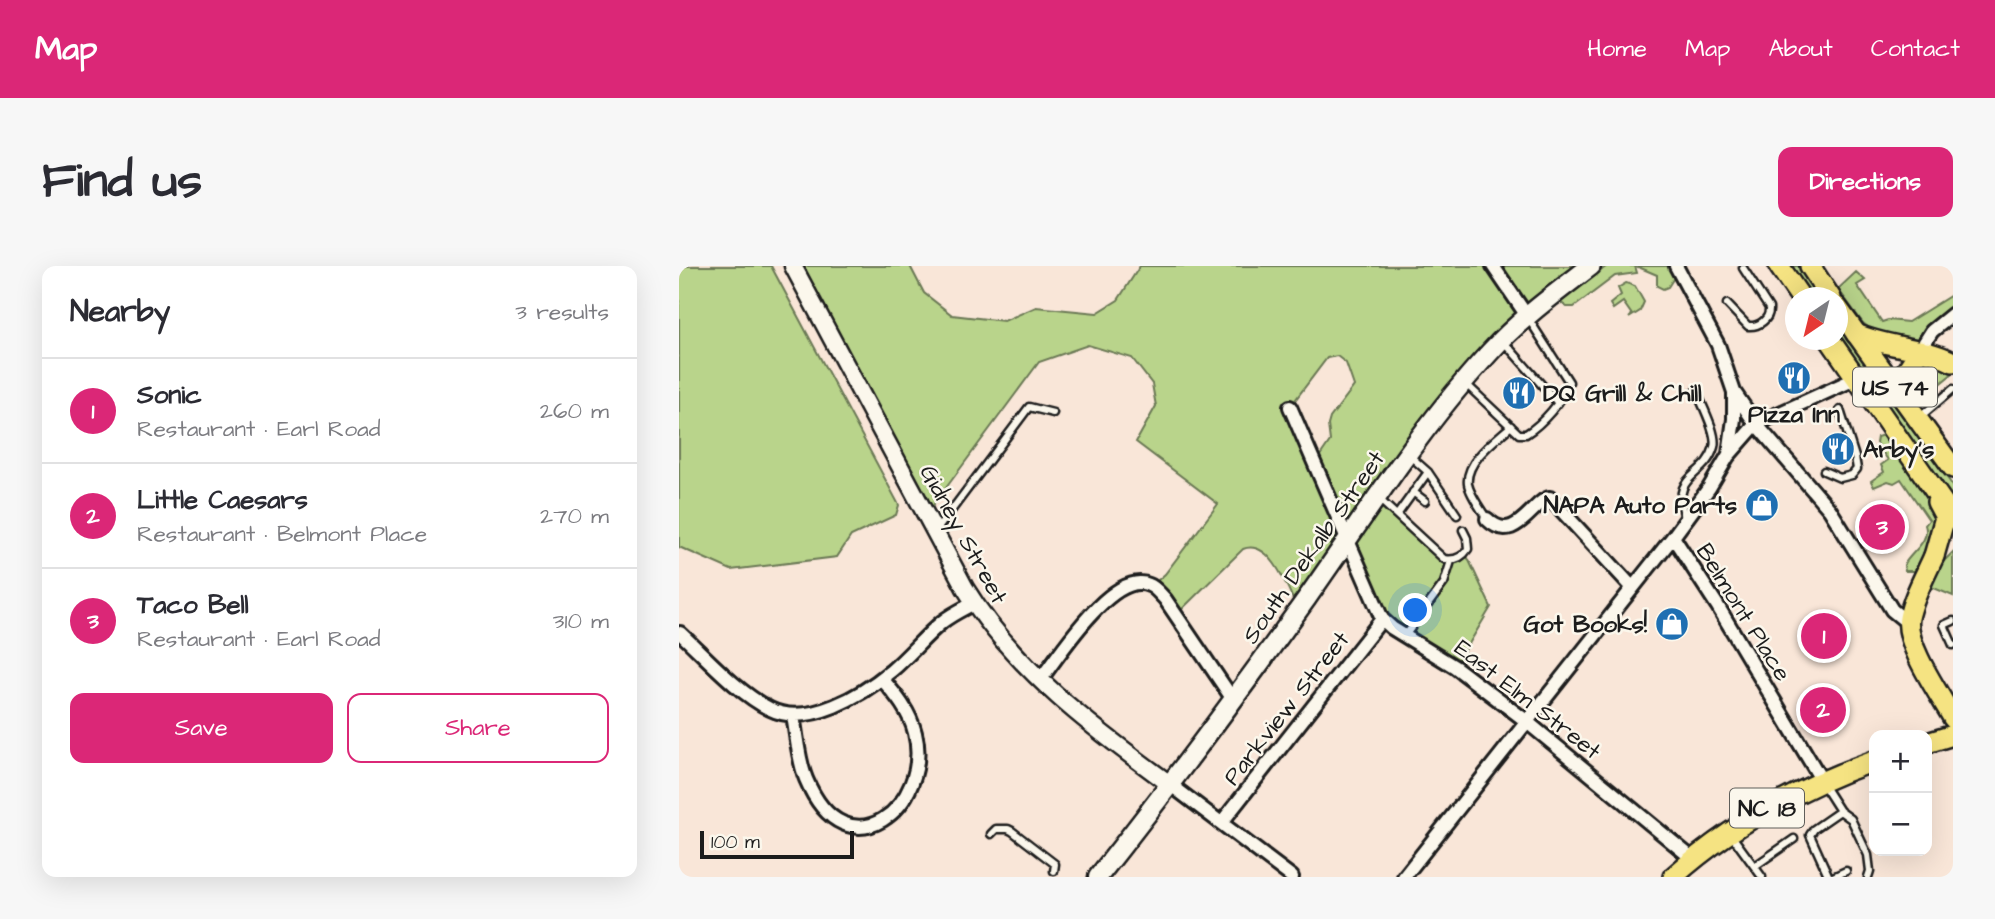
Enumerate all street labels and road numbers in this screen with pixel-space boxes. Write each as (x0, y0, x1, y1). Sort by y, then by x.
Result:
road number: US 74 (1853, 368, 1937, 406)
street label: South Dekalb Street (1234, 444, 1394, 651)
street label: Gidney Street (910, 459, 1016, 611)
street label: Belmont Place (1687, 537, 1799, 688)
street label: Parkview Street (1216, 624, 1358, 793)
street label: East Elm Street (1447, 632, 1608, 768)
road number: NC 18 (1730, 788, 1804, 828)

